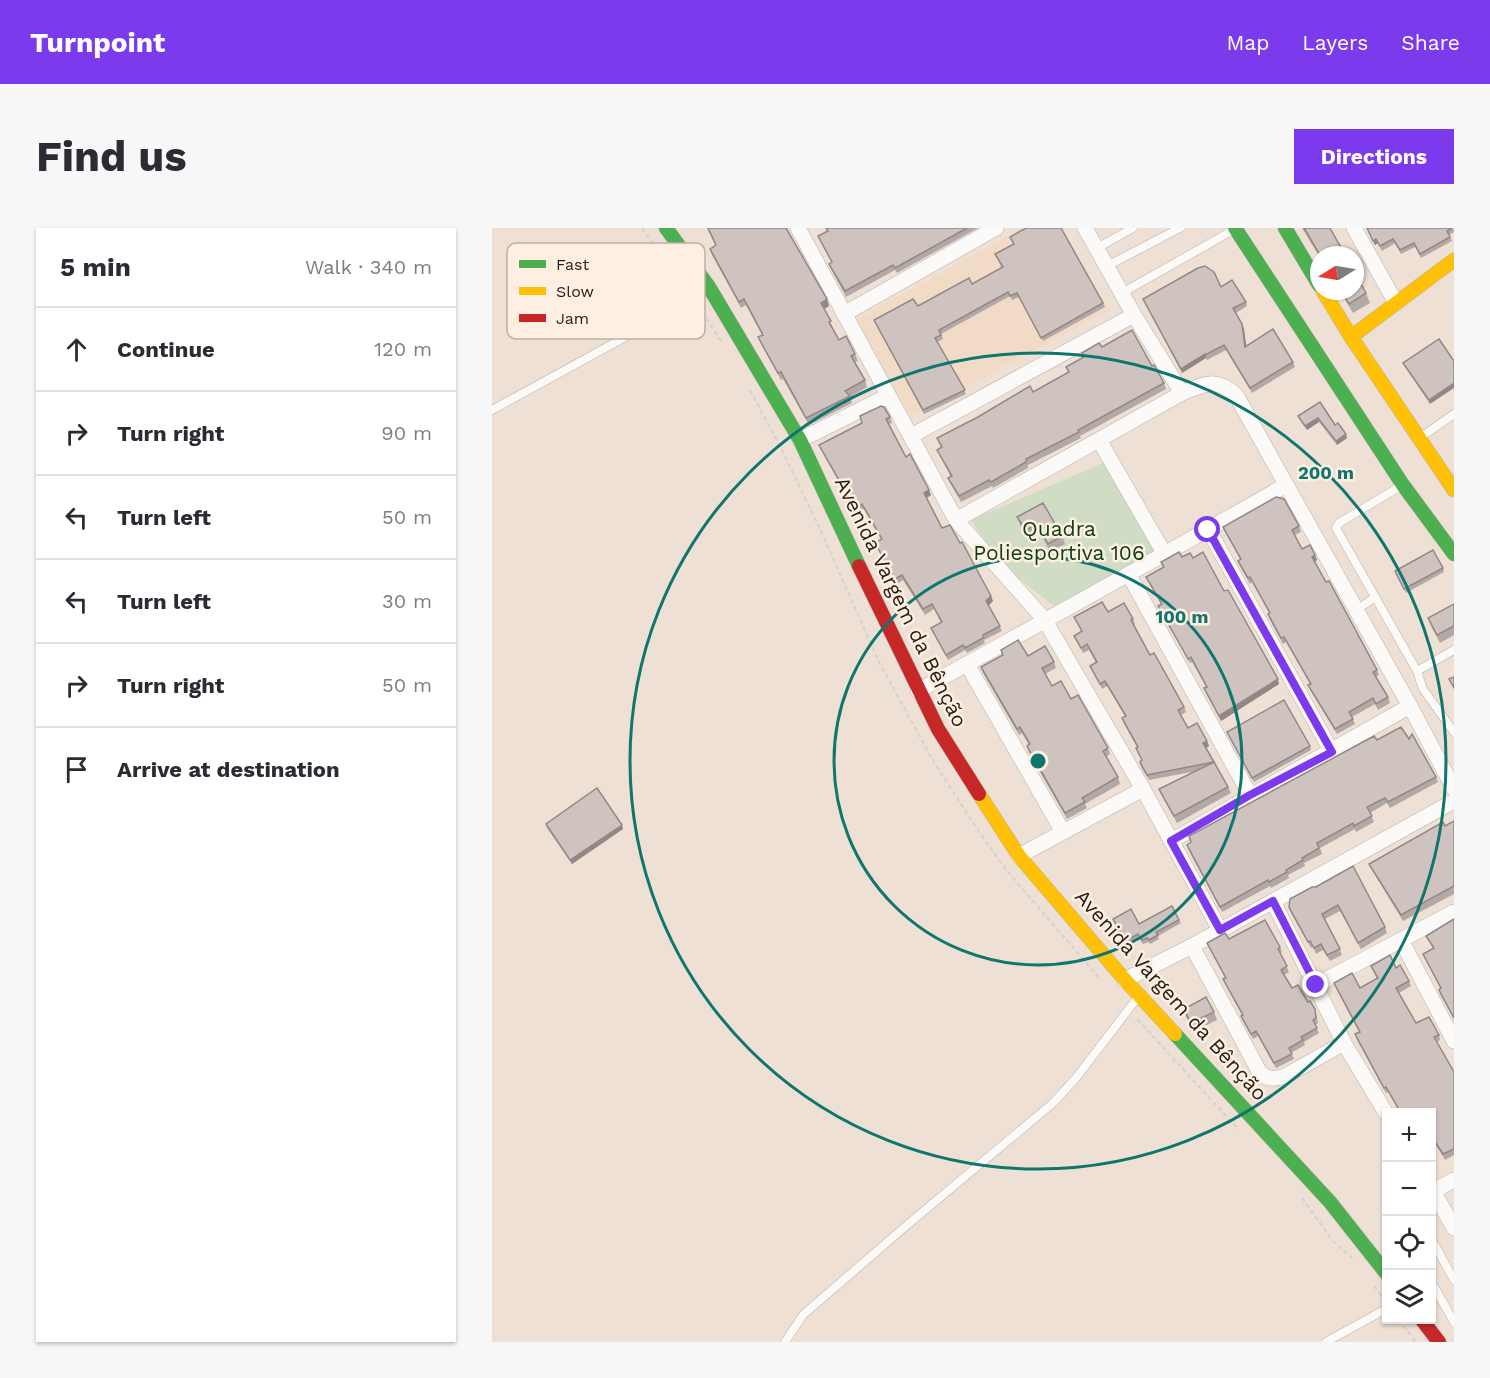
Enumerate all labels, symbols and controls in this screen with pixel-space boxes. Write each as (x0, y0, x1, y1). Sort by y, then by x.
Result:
text: Turnpoint (30, 26, 165, 59)
text: Map (1226, 30, 1269, 55)
text: Layers (1302, 30, 1368, 55)
text: Share (1401, 30, 1460, 55)
button: Directions (1294, 129, 1454, 184)
text: Find us (36, 132, 187, 181)
legend (507, 243, 705, 339)
north arrow (1310, 246, 1364, 300)
text: 5 min (60, 252, 131, 282)
text: Walk · 340 m (305, 255, 432, 279)
text: Fast (556, 255, 589, 274)
text: Slow (556, 282, 594, 301)
text: Jam (556, 309, 589, 328)
icon: ahead (60, 333, 93, 366)
text: Continue (117, 337, 215, 362)
text: 120 m (374, 337, 432, 361)
icon: right (60, 417, 93, 450)
text: Turn right (117, 421, 224, 446)
text: 90 m (381, 421, 432, 445)
text: 200 m (1298, 462, 1354, 483)
street label: Avenida Vargem da Bênção (830, 473, 973, 731)
icon: left (60, 501, 93, 534)
text: Turn left (117, 505, 211, 530)
text: 50 m (382, 505, 432, 529)
park label: Quadra Poliesportiva 106 (973, 516, 1145, 565)
route start (1194, 516, 1220, 542)
icon: left (60, 585, 93, 618)
text: Turn left (117, 589, 211, 614)
text: 30 m (382, 589, 432, 613)
text: 100 m (1155, 606, 1209, 627)
icon: right (60, 669, 93, 702)
text: Turn right (117, 673, 224, 698)
text: 50 m (382, 673, 432, 697)
centre of rings (1028, 751, 1048, 771)
icon: arrive (60, 753, 93, 786)
text: Arrive at destination (117, 757, 340, 782)
street label: Avenida Vargem da Bênção (1070, 884, 1273, 1105)
route end (1302, 971, 1328, 997)
map controls (1382, 1108, 1436, 1324)
button: + (1382, 1108, 1436, 1162)
button: − (1382, 1162, 1436, 1216)
button: locate (1382, 1216, 1436, 1270)
button: layers (1382, 1270, 1436, 1324)

